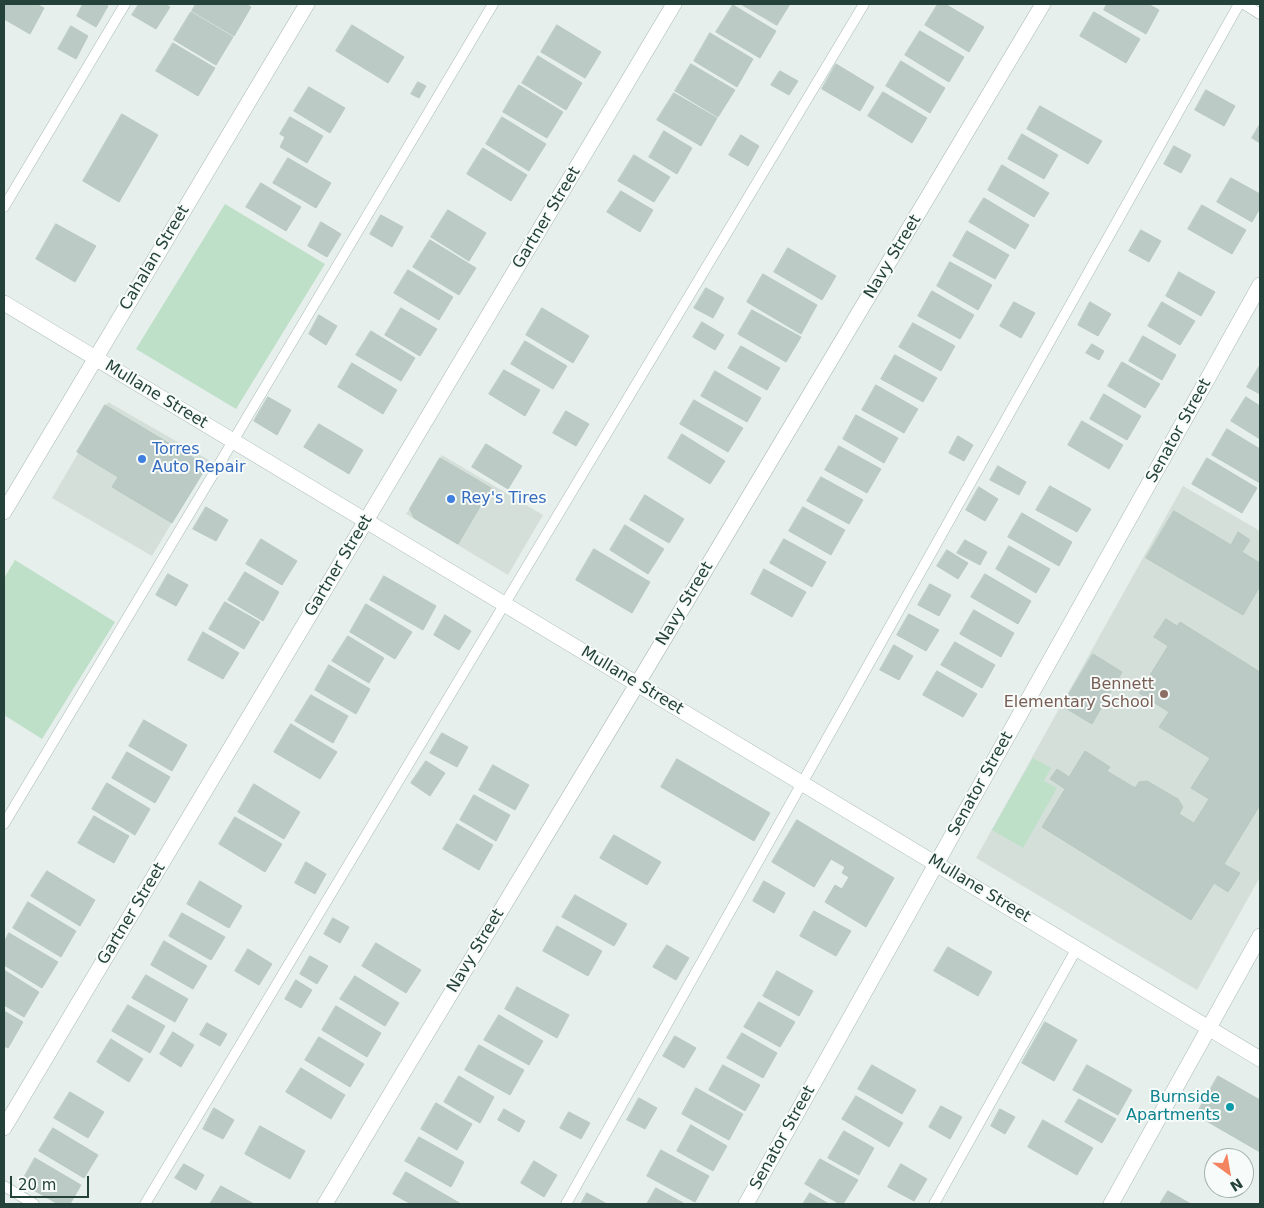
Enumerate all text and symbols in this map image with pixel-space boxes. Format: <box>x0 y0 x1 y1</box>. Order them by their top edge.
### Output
street label: Gartner Street <box>509 164 585 272</box>
street label: Cahalan Street <box>116 202 194 314</box>
street label: Navy Street <box>860 212 926 302</box>
street label: Mullane Street <box>101 357 211 433</box>
street label: Senator Street <box>1142 375 1216 487</box>
place label: Torres Auto Repair <box>152 440 245 478</box>
marker: Torres Auto Repair <box>136 453 148 465</box>
place label: Rey's Tires <box>461 489 547 509</box>
marker: Rey's Tires <box>445 493 457 505</box>
street label: Gartner Street <box>301 512 377 620</box>
street label: Navy Street <box>652 559 718 649</box>
street label: Mullane Street <box>577 643 687 719</box>
place label: Bennett Elementary School <box>1004 675 1154 713</box>
marker: Bennett Elementary School <box>1158 688 1170 700</box>
street label: Senator Street <box>944 728 1018 840</box>
street label: Mullane Street <box>924 851 1034 927</box>
street label: Gartner Street <box>94 860 170 968</box>
street label: Navy Street <box>443 906 509 996</box>
street label: Senator Street <box>746 1082 820 1194</box>
place label: Burnside Apartments <box>1126 1088 1220 1126</box>
marker: Burnside Apartments <box>1224 1101 1236 1113</box>
north arrow <box>1204 1148 1254 1198</box>
scale bar <box>12 1166 91 1198</box>
text: N <box>1227 1175 1246 1195</box>
text: 20 m <box>18 1176 56 1194</box>

